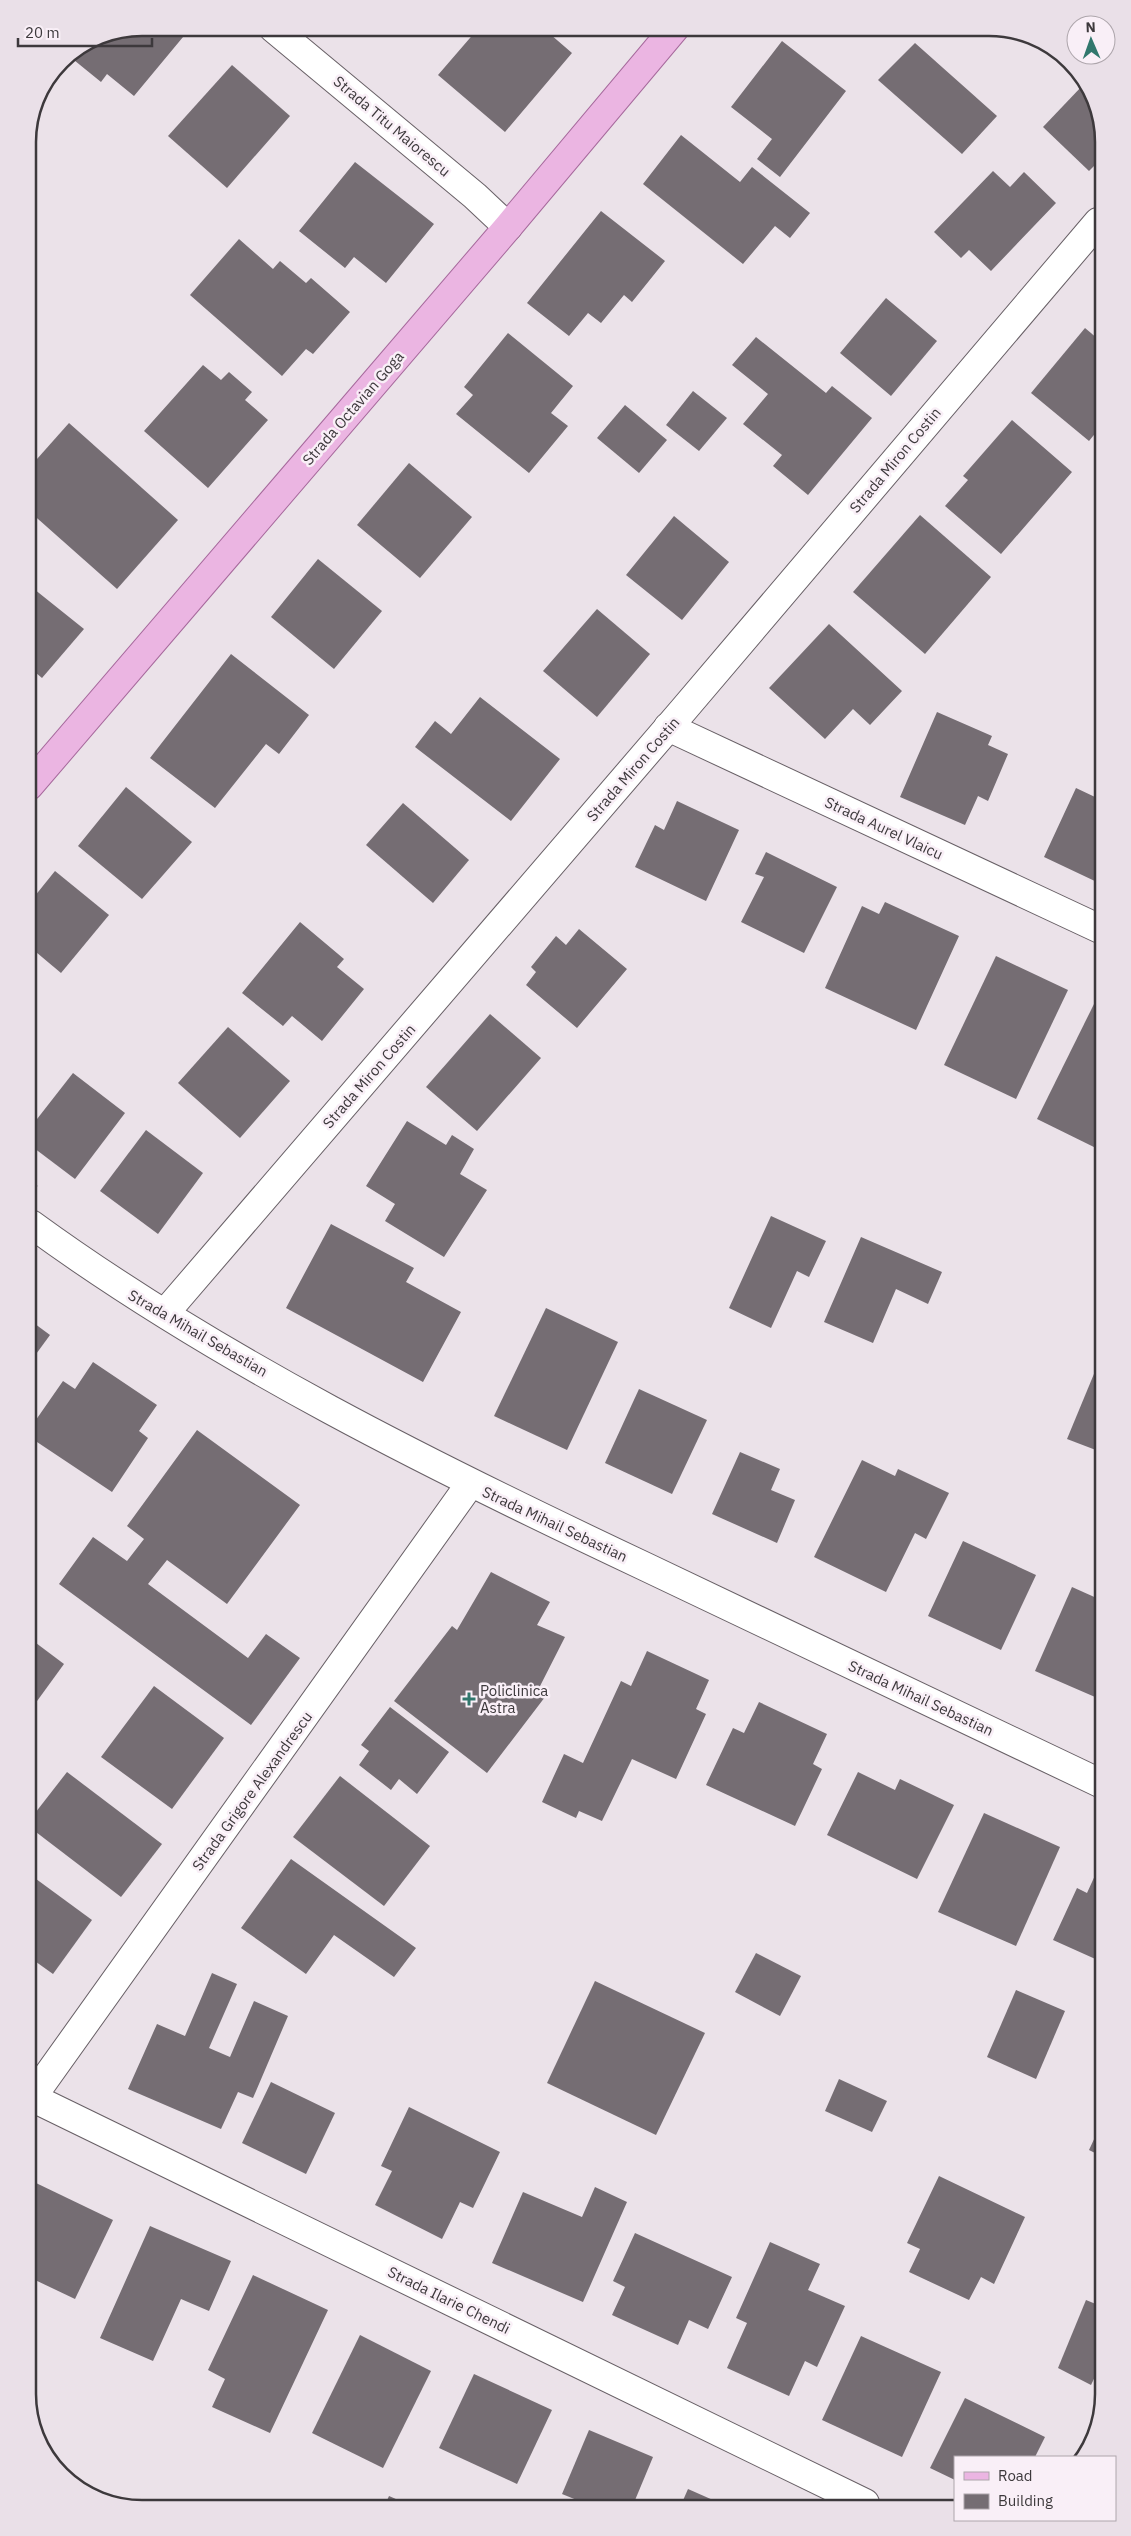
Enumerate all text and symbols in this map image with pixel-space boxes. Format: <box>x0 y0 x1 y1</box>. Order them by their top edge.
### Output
scale bar <box>18 15 151 47</box>
north arrow <box>1066 15 1116 65</box>
text: N <box>1085 18 1096 36</box>
text: 20 m <box>25 23 60 42</box>
street label: Strada Titu Maiorescu <box>330 72 454 180</box>
street label: Strada Octavian Goga <box>298 347 408 469</box>
street label: Strada Miron Costin <box>845 403 945 517</box>
street label: Strada Miron Costin <box>583 713 683 825</box>
street label: Strada Aurel Vlaicu <box>822 792 946 864</box>
street label: Strada Miron Costin <box>319 1020 419 1132</box>
street label: Strada Mihail Sebastian <box>125 1285 271 1381</box>
street label: Strada Mihail Sebastian <box>479 1482 631 1566</box>
street label: Strada Mihail Sebastian <box>845 1656 997 1740</box>
place label: Policlinica Astra <box>480 1681 548 1717</box>
marker: Policlinica Astra <box>462 1692 476 1706</box>
street label: Strada Grigore Alexandrescu <box>188 1708 316 1874</box>
street label: Strada Ilarie Chendi <box>385 2262 513 2338</box>
legend <box>954 2456 1116 2521</box>
text: Road <box>998 2466 1033 2485</box>
text: Building <box>998 2491 1053 2510</box>

